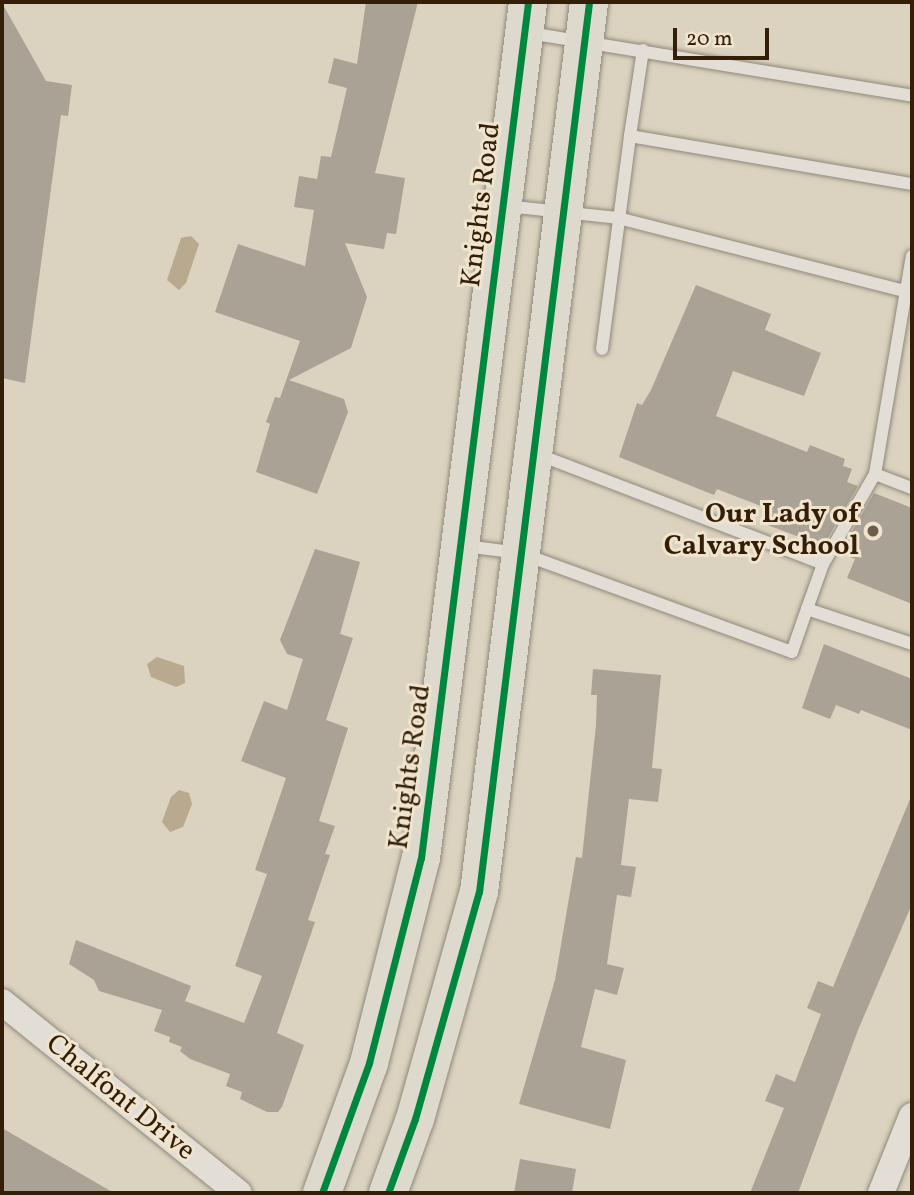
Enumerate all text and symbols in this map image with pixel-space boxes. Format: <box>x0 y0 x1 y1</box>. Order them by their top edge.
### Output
scale bar <box>676 14 772 58</box>
text: 20 m <box>686 25 732 54</box>
street label: Knights Road <box>455 121 509 289</box>
place label: Our Lady of Calvary School <box>663 498 859 564</box>
marker: Our Lady of Calvary School <box>865 523 881 539</box>
street label: Knights Road <box>383 683 439 851</box>
street label: Chalfont Drive <box>39 1028 201 1168</box>

